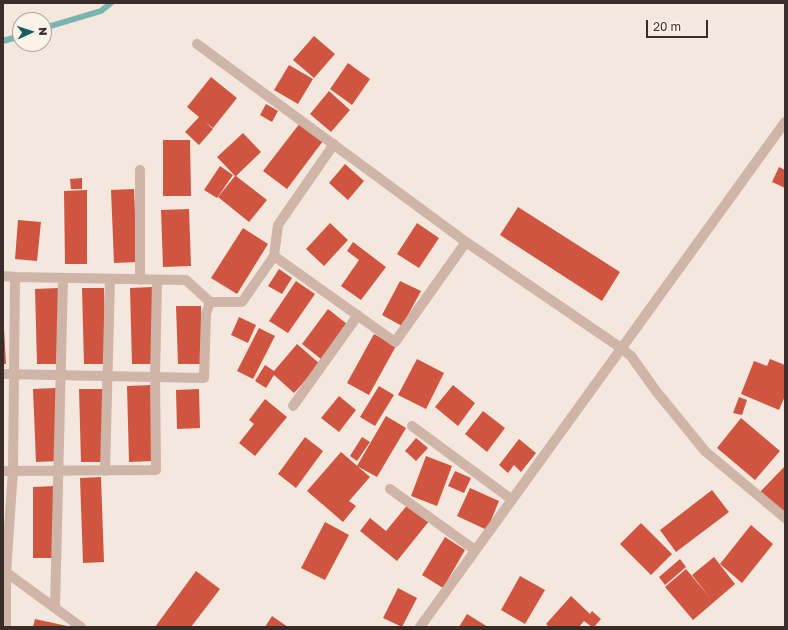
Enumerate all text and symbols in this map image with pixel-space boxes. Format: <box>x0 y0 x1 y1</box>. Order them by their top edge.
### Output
north arrow <box>12 12 52 52</box>
scale bar <box>648 12 710 38</box>
text: 20 m <box>653 19 681 34</box>
text: N <box>37 27 50 36</box>

